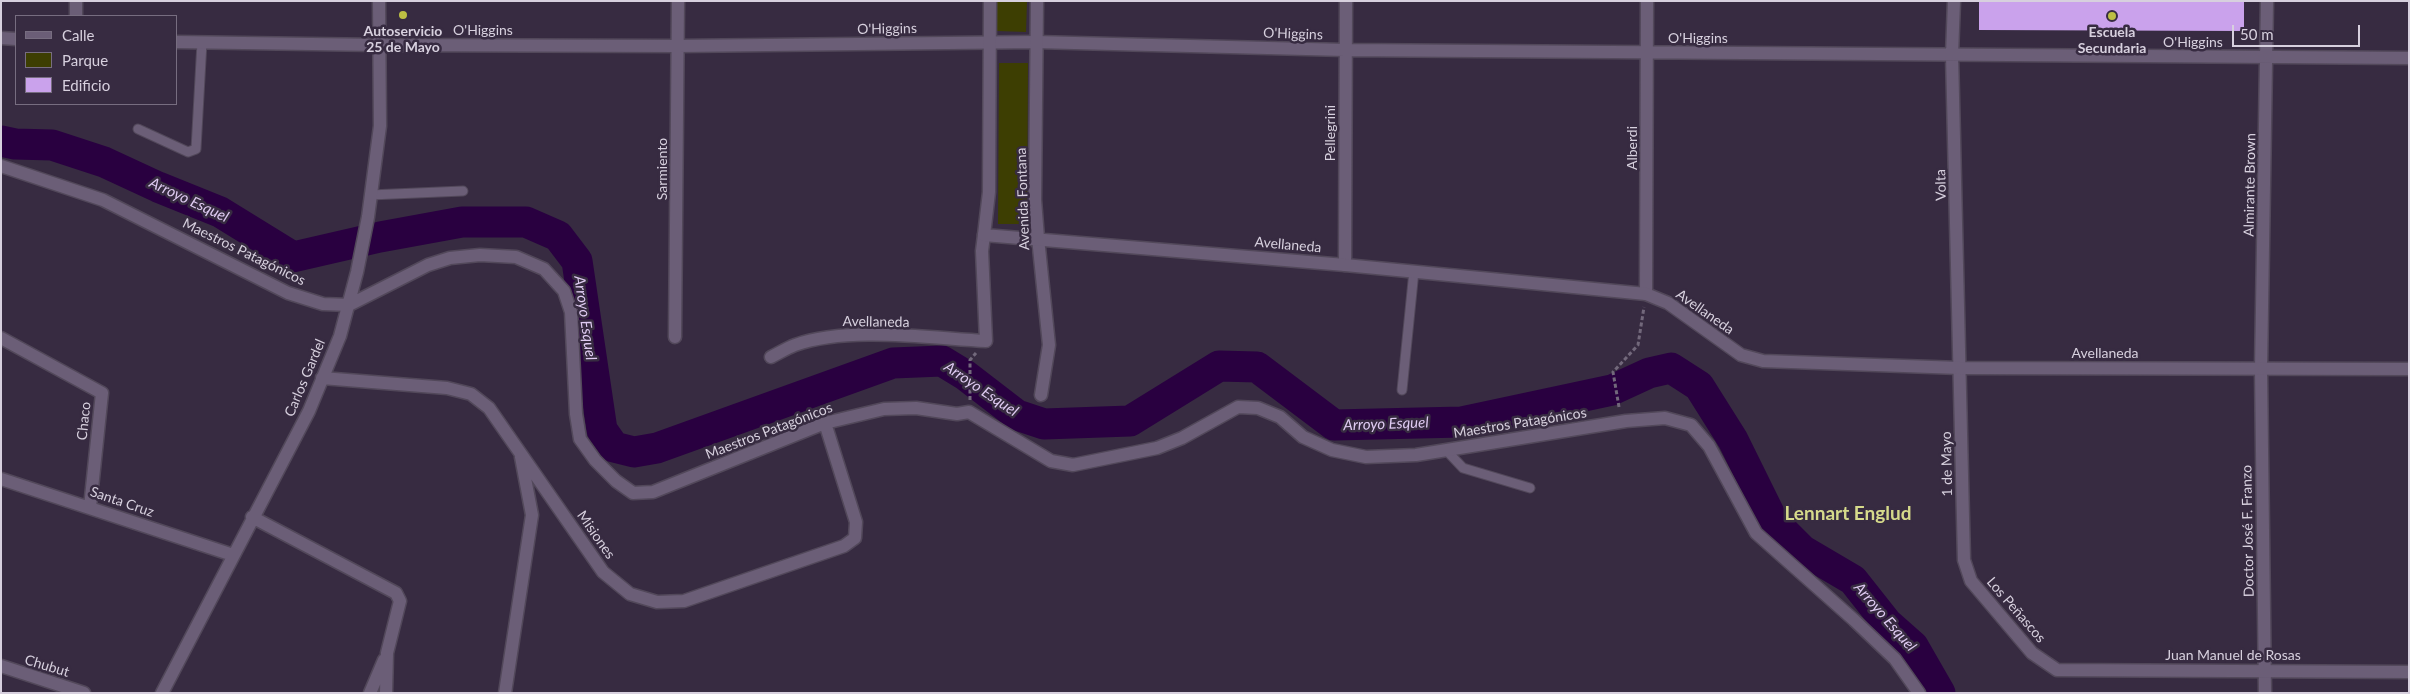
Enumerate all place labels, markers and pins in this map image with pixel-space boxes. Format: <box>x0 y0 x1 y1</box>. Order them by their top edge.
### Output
marker: Autoservicio 25 de Mayo <box>397 9 409 21</box>
marker: Escuela Secundaria <box>2106 10 2118 22</box>
place label: Autoservicio 25 de Mayo <box>364 23 442 56</box>
place label: Escuela Secundaria <box>2078 24 2146 56</box>

